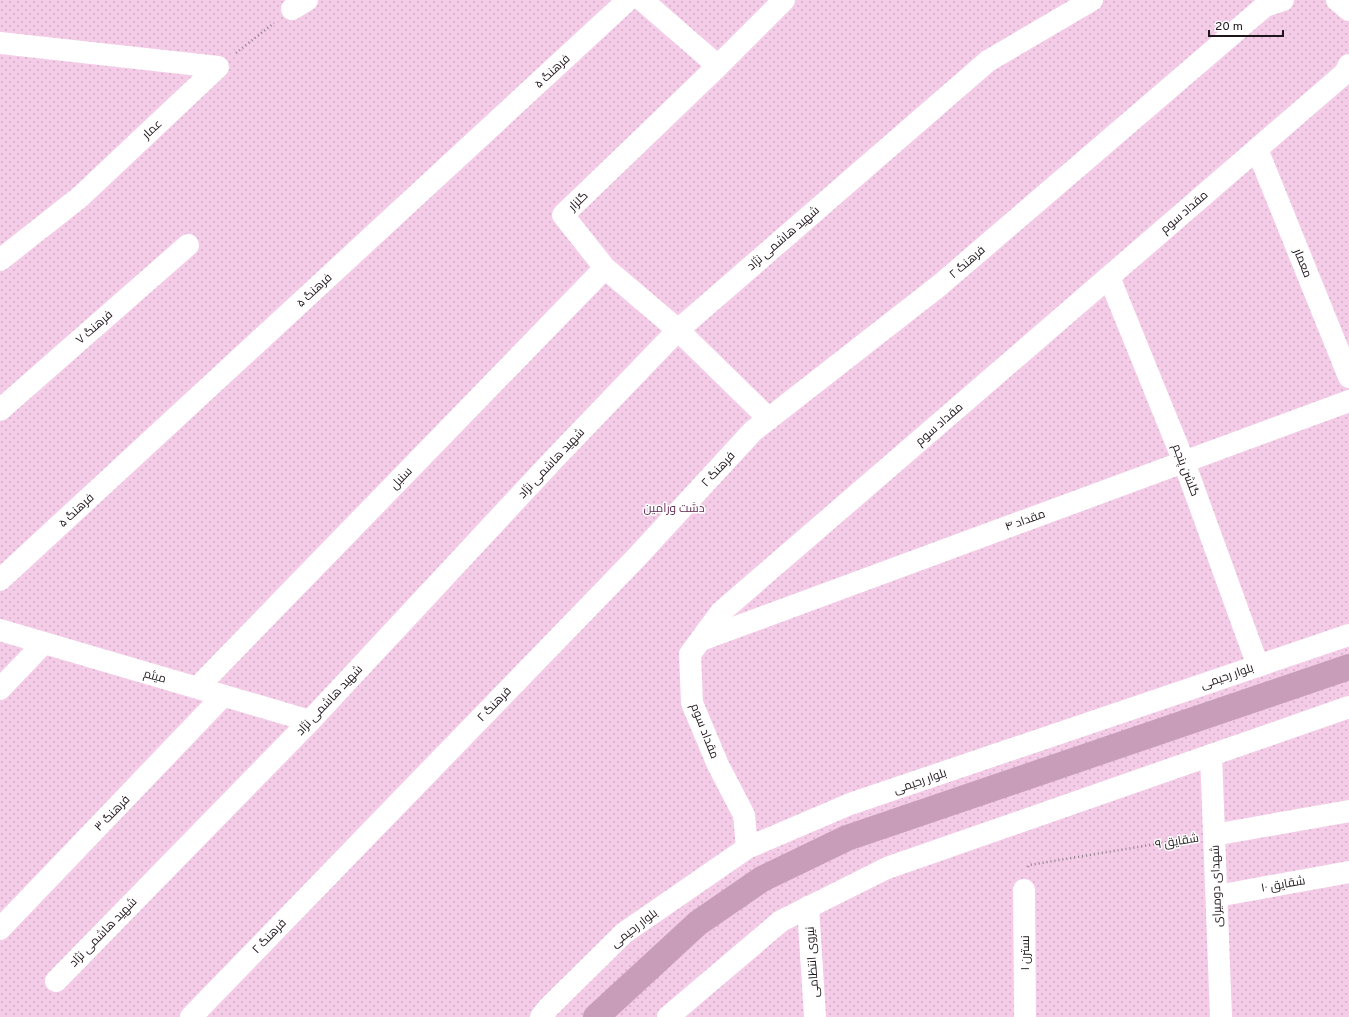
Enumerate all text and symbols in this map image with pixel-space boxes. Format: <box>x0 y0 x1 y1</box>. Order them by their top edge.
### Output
scale bar <box>1209 12 1283 38</box>
text: 20 m <box>1215 19 1243 35</box>
street label: فرهنگ ۵ <box>531 51 574 92</box>
street label: عمار <box>138 116 166 144</box>
street label: گلزار <box>565 188 592 216</box>
street label: مقداد سوم <box>1158 188 1212 238</box>
street label: شهید هاشمی نژاد <box>744 203 823 275</box>
street label: فرهنگ ۲ <box>946 243 989 283</box>
street label: معمار <box>1289 245 1315 280</box>
street label: فرهنگ ۵ <box>293 270 336 311</box>
street label: فرهنگ ۷ <box>73 307 117 348</box>
street label: مقداد سوم <box>913 400 967 450</box>
street label: شهید هاشمی نژاد <box>515 425 589 502</box>
street label: گلشن پنجم <box>1168 442 1202 499</box>
street label: فرهنگ ۲ <box>698 449 739 491</box>
street label: سنبل <box>387 464 416 493</box>
street label: فرهنگ ۵ <box>55 490 98 531</box>
park label: دشت ورامین <box>644 501 705 517</box>
street label: مقداد ۴ <box>1003 506 1048 536</box>
street label: بلوار رحیمی <box>1199 660 1256 693</box>
street label: شهید هاشمی نژاد <box>293 662 367 739</box>
street label: میثم <box>142 666 168 688</box>
street label: فرهنگ ۲ <box>474 684 515 726</box>
street label: مقداد سوم <box>686 701 722 761</box>
street label: بلوار رحیمی <box>892 765 949 798</box>
street label: فرهنگ ۳ <box>91 792 134 835</box>
street label: شقایق ۹ <box>1154 831 1200 853</box>
street label: شهدای دومیرای <box>1208 845 1226 927</box>
street label: شقایق ۱۰ <box>1260 873 1307 897</box>
street label: شهید هاشمی نژاد <box>66 894 141 971</box>
street label: بلوار رحیمی <box>608 906 661 952</box>
street label: فرهنگ ۲ <box>249 916 290 958</box>
street label: نیروی انتظامی <box>803 926 823 998</box>
street label: نسترن ۱ <box>1018 935 1034 971</box>

